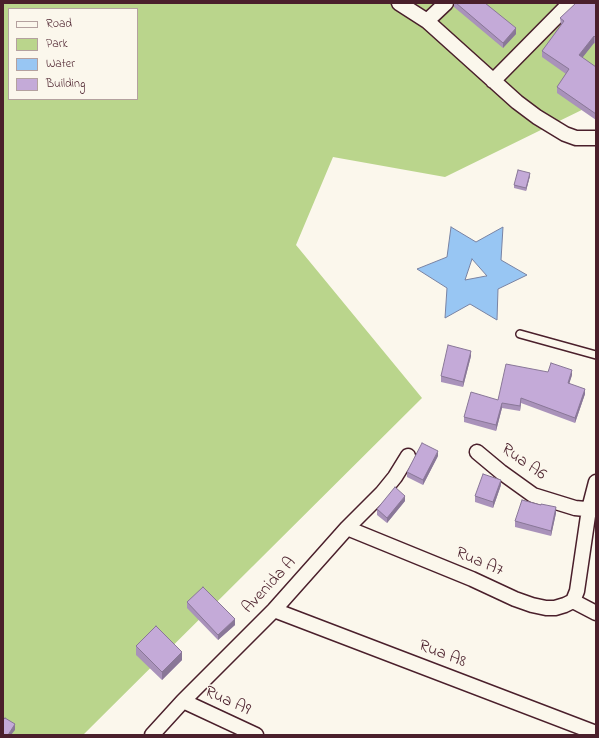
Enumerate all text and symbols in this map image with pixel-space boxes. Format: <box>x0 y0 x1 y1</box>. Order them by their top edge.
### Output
legend <box>8 8 138 100</box>
text: Road <box>46 15 72 33</box>
text: Park <box>46 35 68 53</box>
text: Water <box>46 55 75 73</box>
text: Building <box>46 75 85 93</box>
street label: Rua A6 <box>496 440 550 486</box>
street label: Rua A7 <box>452 544 506 582</box>
street label: Avenida A <box>239 553 301 619</box>
street label: Rua A8 <box>415 637 469 673</box>
street label: Rua A9 <box>201 683 253 721</box>

